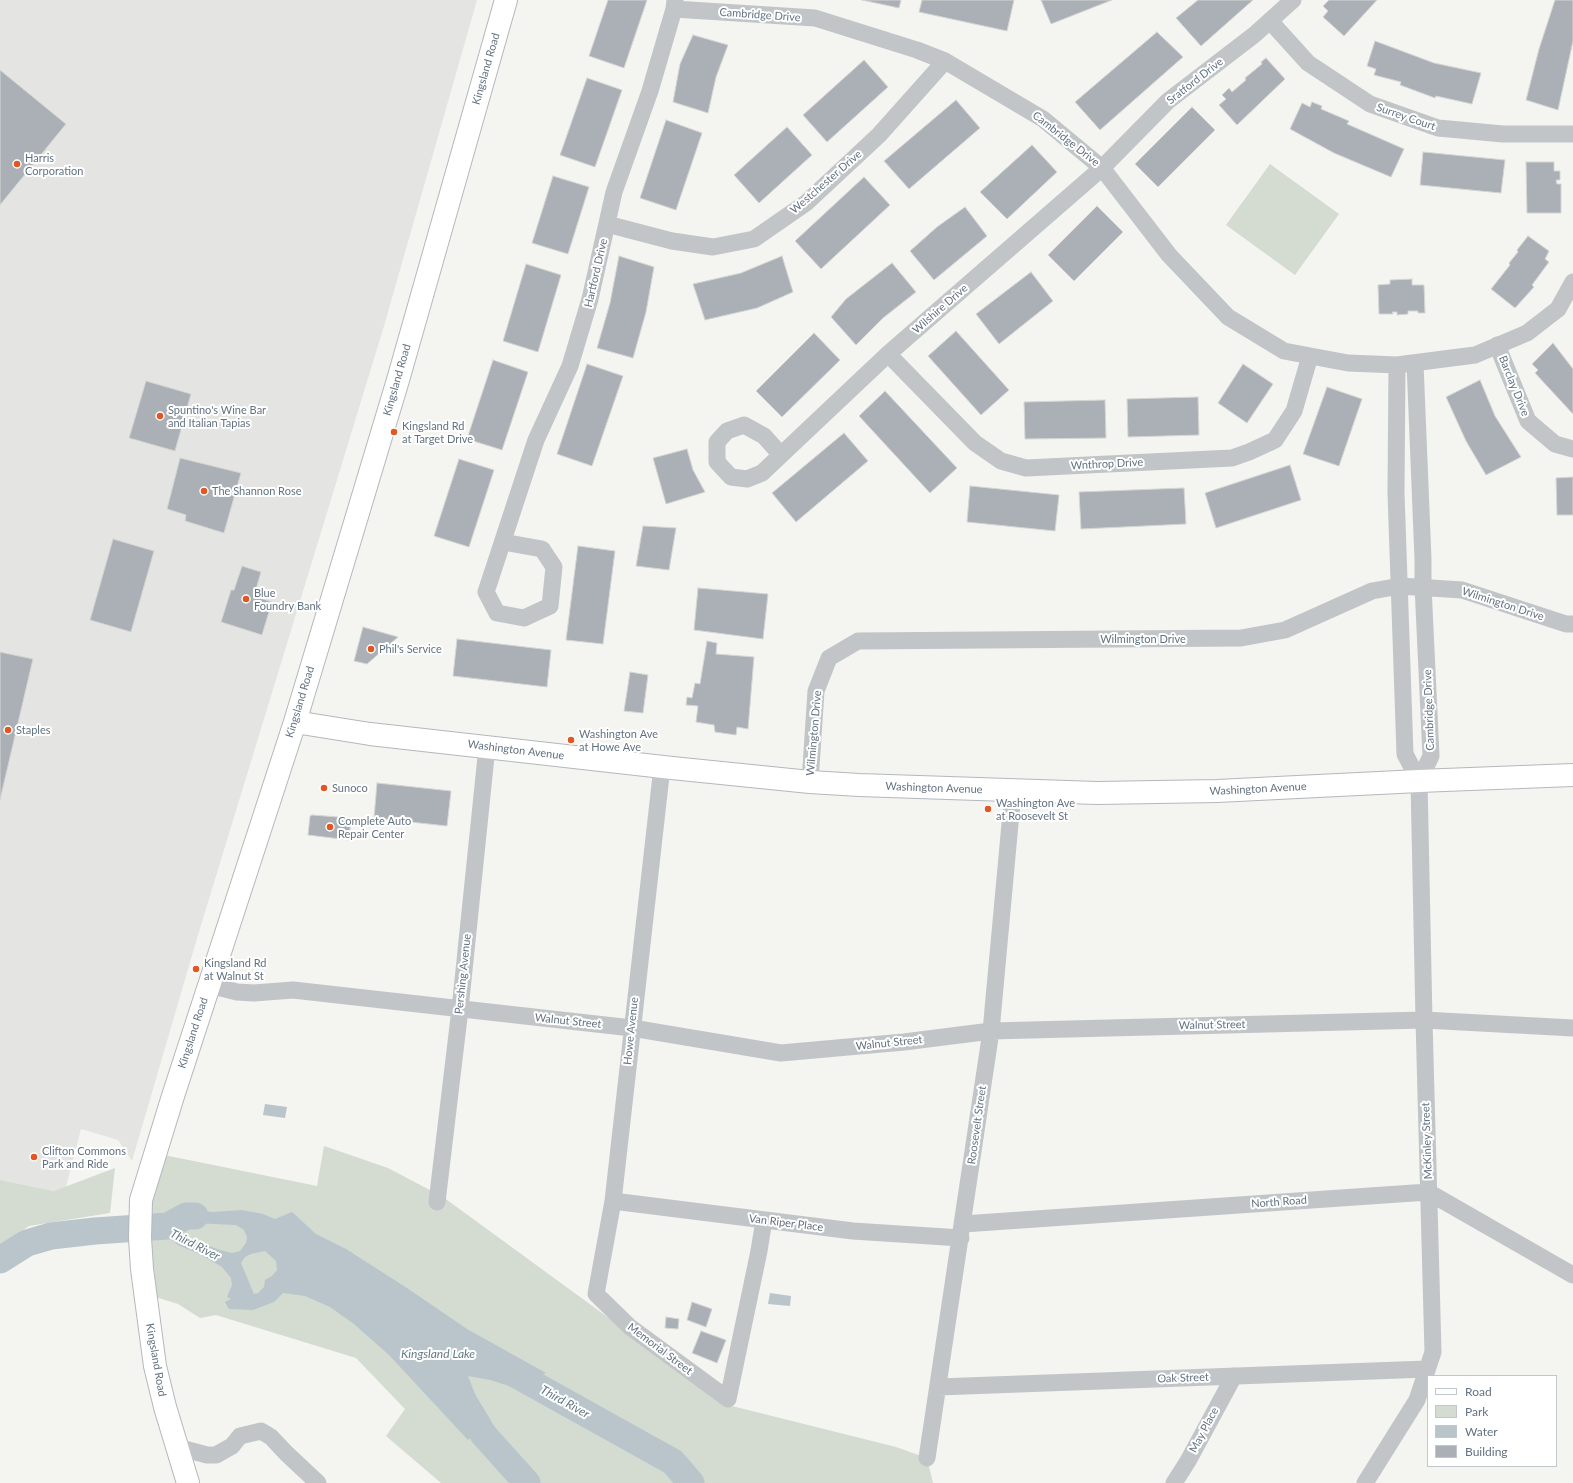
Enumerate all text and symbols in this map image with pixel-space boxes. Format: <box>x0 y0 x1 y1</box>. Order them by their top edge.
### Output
street label: Cambridge Drive <box>719 6 801 24</box>
street label: Kingsland Road <box>469 32 503 106</box>
street label: Sratford Drive <box>1164 55 1226 107</box>
street label: Surrey Court <box>1375 101 1437 133</box>
street label: Cambridge Drive <box>1030 109 1102 169</box>
street label: Westchester Drive <box>788 148 864 216</box>
place label: Harris Corporation <box>25 151 83 177</box>
marker: Harris Corporation <box>12 159 22 169</box>
street label: Hartford Drive <box>582 237 610 309</box>
street label: Wilshire Drive <box>910 281 970 337</box>
street label: Kingsland Road <box>380 343 414 417</box>
street label: Barclay Drive <box>1496 354 1532 418</box>
place label: Spuntino's Wine Bar and Italian Tapias <box>168 403 266 429</box>
marker: Spuntino's Wine Bar and Italian Tapias <box>155 411 165 421</box>
place label: Kingsland Rd at Target Drive <box>402 419 473 445</box>
marker: Kingsland Rd at Target Drive <box>389 427 399 437</box>
street label: Wnthrop Drive <box>1071 456 1143 472</box>
place label: The Shannon Rose <box>212 484 301 498</box>
marker: The Shannon Rose <box>199 486 209 496</box>
street label: Wilmington Drive <box>1460 585 1546 623</box>
place label: Blue Foundry Bank <box>254 586 321 612</box>
marker: Blue Foundry Bank <box>241 594 251 604</box>
street label: Wilmington Drive <box>1100 632 1186 646</box>
place label: Phil's Service <box>379 642 442 656</box>
marker: Phil's Service <box>366 644 376 654</box>
street label: Kingsland Road <box>283 665 317 739</box>
street label: Cambridge Drive <box>1421 669 1437 751</box>
street label: Wilmington Drive <box>804 690 824 776</box>
place label: Staples <box>16 723 50 737</box>
marker: Staples <box>3 725 13 735</box>
place label: Washington Ave at Howe Ave <box>579 727 658 753</box>
marker: Washington Ave at Howe Ave <box>566 735 576 745</box>
street label: Washington Avenue <box>467 738 565 762</box>
street label: Washington Avenue <box>885 780 983 796</box>
street label: Washington Avenue <box>1209 780 1307 798</box>
place label: Sunoco <box>332 781 368 795</box>
marker: Sunoco <box>319 783 329 793</box>
place label: Washington Ave at Roosevelt St <box>996 796 1075 822</box>
marker: Washington Ave at Roosevelt St <box>983 804 993 814</box>
place label: Complete Auto Repair Center <box>338 814 411 840</box>
marker: Complete Auto Repair Center <box>325 822 335 832</box>
street label: Pershing Avenue <box>452 933 474 1015</box>
place label: Kingsland Rd at Walnut St <box>204 956 266 982</box>
marker: Kingsland Rd at Walnut St <box>191 964 201 974</box>
street label: Kingsland Road <box>175 996 211 1070</box>
street label: Howe Avenue <box>621 997 641 1065</box>
street label: Walnut Street <box>534 1011 602 1031</box>
street label: Walnut Street <box>1178 1018 1246 1032</box>
street label: Walnut Street <box>855 1033 923 1053</box>
street label: Roosevelt Street <box>965 1085 989 1165</box>
street label: McKinley Street <box>1419 1102 1435 1180</box>
place label: Clifton Commons Park and Ride <box>42 1144 126 1170</box>
marker: Clifton Commons Park and Ride <box>29 1152 39 1162</box>
street label: North Road <box>1251 1193 1307 1211</box>
street label: Van Riper Place <box>748 1212 824 1234</box>
water label: Third River <box>168 1226 222 1264</box>
street label: Memorial Street <box>625 1320 695 1378</box>
street label: Kingsland Road <box>143 1322 169 1398</box>
water label: Kingsland Lake <box>401 1347 475 1361</box>
street label: Oak Street <box>1157 1371 1209 1385</box>
legend <box>1427 1375 1557 1467</box>
water label: Third River <box>538 1383 592 1421</box>
text: Road <box>1465 1384 1492 1399</box>
text: Park <box>1465 1404 1488 1419</box>
street label: May Place <box>1187 1405 1221 1455</box>
text: Water <box>1465 1424 1498 1439</box>
text: Building <box>1465 1444 1508 1459</box>

